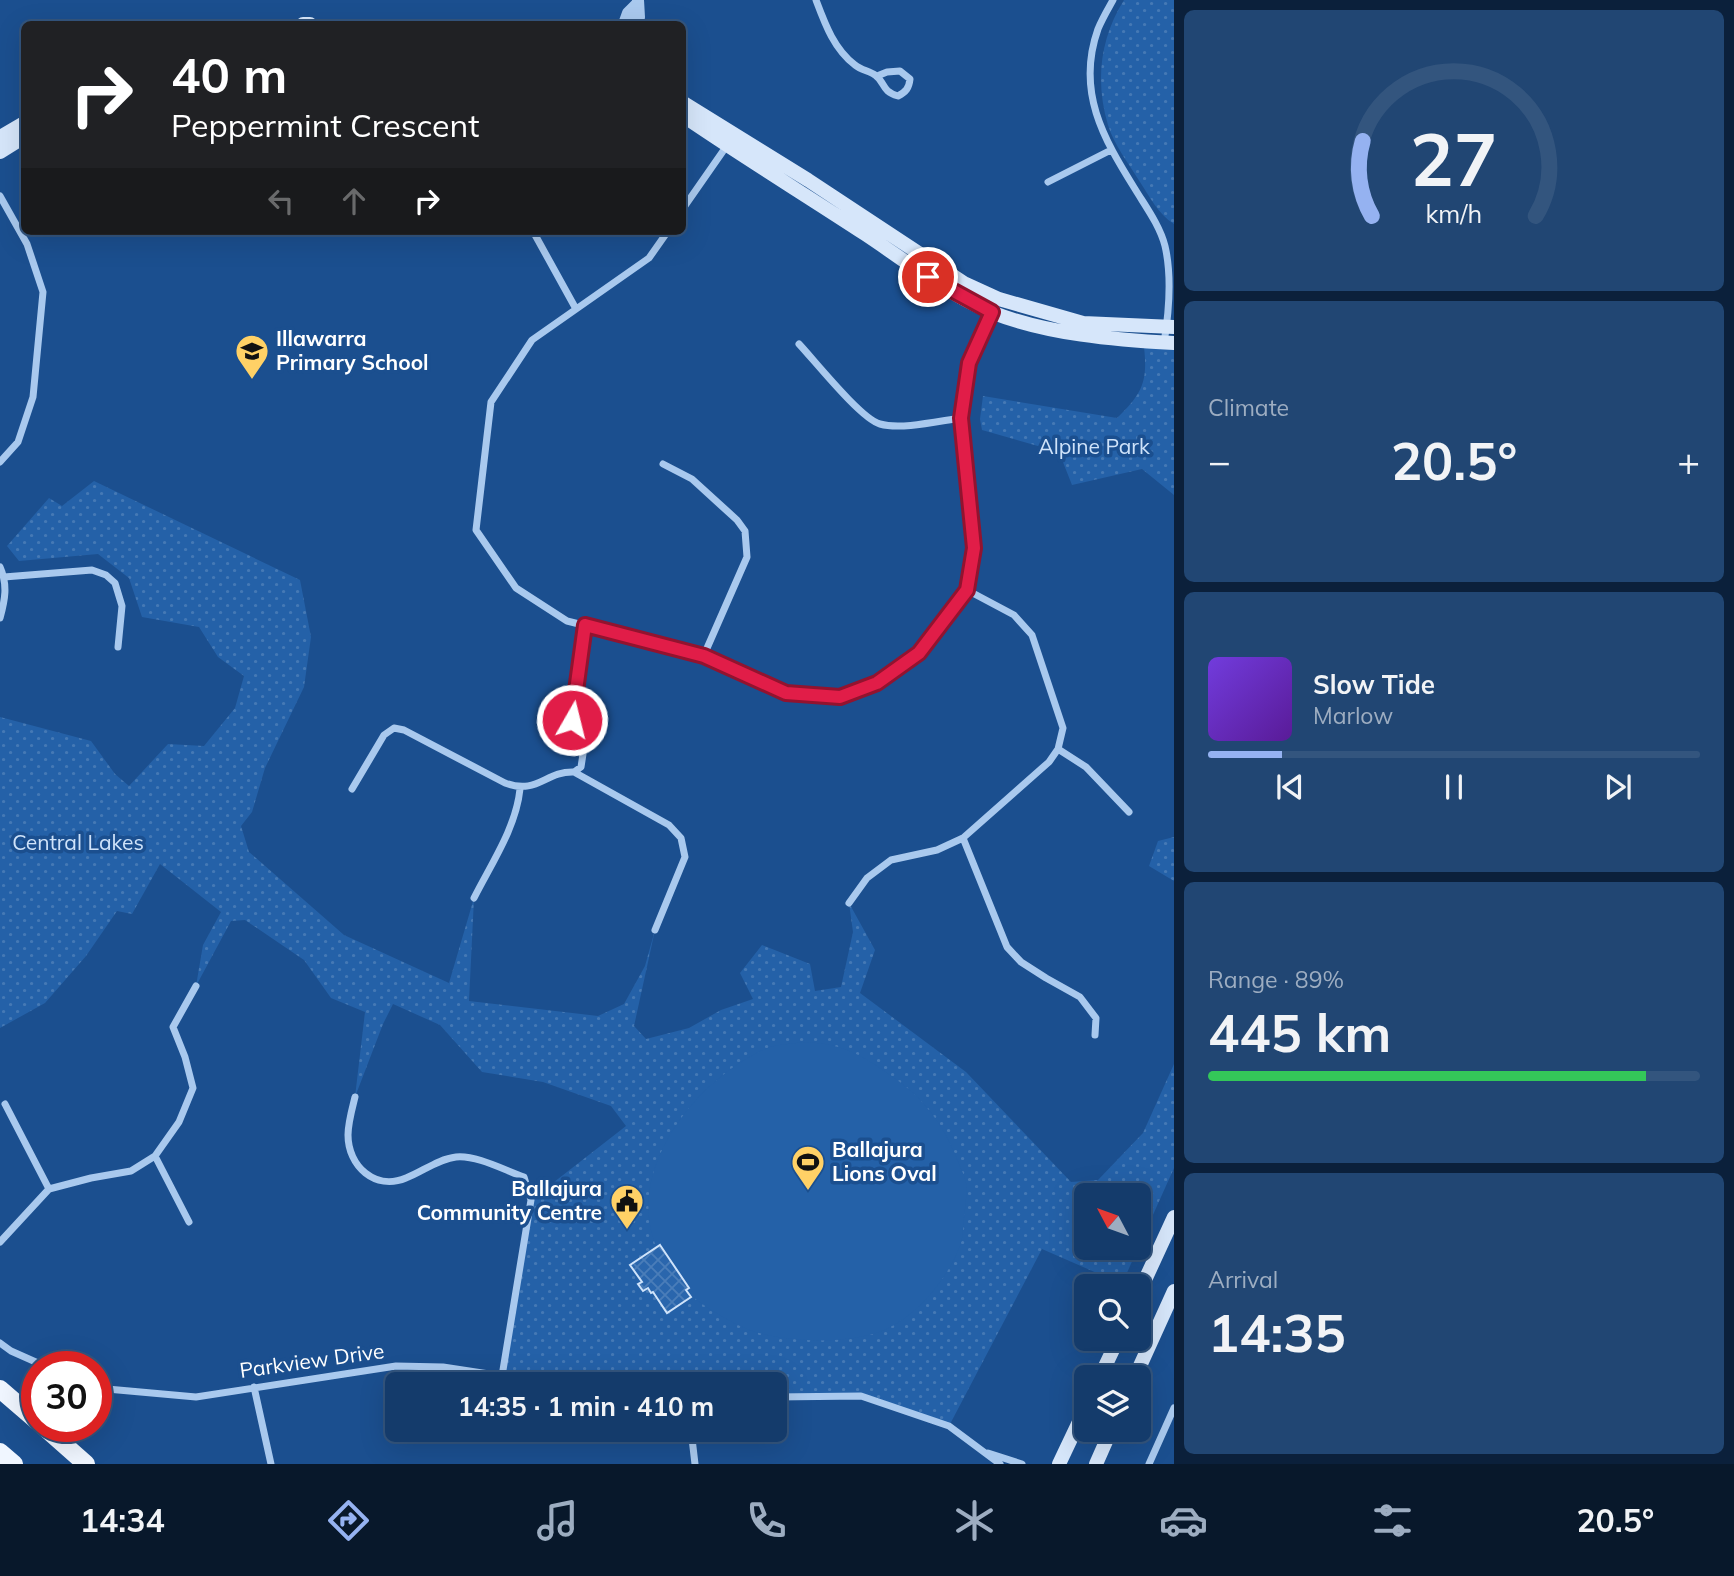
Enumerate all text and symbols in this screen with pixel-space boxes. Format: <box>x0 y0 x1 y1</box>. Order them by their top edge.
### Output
text: 40 m <box>171 44 287 105</box>
icon: right <box>56 49 147 140</box>
text: Peppermint Crescent <box>171 105 479 145</box>
text: 27 <box>1410 114 1498 205</box>
icon: left <box>262 182 300 220</box>
icon: ahead <box>335 182 373 220</box>
icon: right <box>408 182 446 220</box>
text: km/h <box>1426 198 1482 229</box>
pin <box>898 247 958 307</box>
icon: arrive <box>909 258 947 296</box>
place label: Illawarra Primary School <box>276 325 429 375</box>
school or university icon: Illawarra Primary School <box>233 332 271 381</box>
text: Climate <box>1208 393 1289 422</box>
text: 20.5° <box>1391 428 1517 493</box>
park label: Alpine Park <box>1038 433 1150 459</box>
text: − <box>1208 437 1231 485</box>
text: + <box>1677 437 1700 485</box>
text: Slow Tide <box>1313 668 1435 701</box>
position arrow <box>535 683 609 757</box>
text: Marlow <box>1313 701 1393 730</box>
icon: previous <box>1271 768 1309 806</box>
icon: pause <box>1435 768 1473 806</box>
icon: next <box>1599 768 1637 806</box>
park label: Central Lakes <box>12 829 144 855</box>
text: Range · 89% <box>1208 965 1344 994</box>
text: 445 km <box>1208 1000 1391 1065</box>
place label: Ballajura Lions Oval <box>832 1136 937 1186</box>
sports icon: Ballajura Lions Oval <box>789 1143 827 1192</box>
place label: Ballajura Community Centre <box>417 1175 602 1225</box>
public building icon: Ballajura Community Centre <box>608 1182 646 1231</box>
north arrow <box>1074 1183 1152 1260</box>
map controls <box>1074 1183 1151 1442</box>
text: Arrival <box>1208 1265 1278 1294</box>
button: search <box>1074 1274 1151 1351</box>
text: 14:35 <box>1208 1300 1346 1365</box>
street label: Parkview Drive <box>238 1337 386 1383</box>
speed limit sign: 30 <box>21 1351 112 1442</box>
button: layers <box>1074 1365 1151 1442</box>
text: 14:35 · 1 min · 410 m <box>458 1390 714 1423</box>
icon: directions <box>324 1496 373 1545</box>
icon: music <box>533 1496 582 1545</box>
icon: phone <box>742 1496 791 1545</box>
icon: climate <box>950 1496 999 1545</box>
icon: car <box>1159 1496 1208 1545</box>
icon: filters <box>1368 1496 1417 1545</box>
text: 14:34 <box>80 1500 165 1540</box>
text: 20.5° <box>1576 1500 1654 1540</box>

